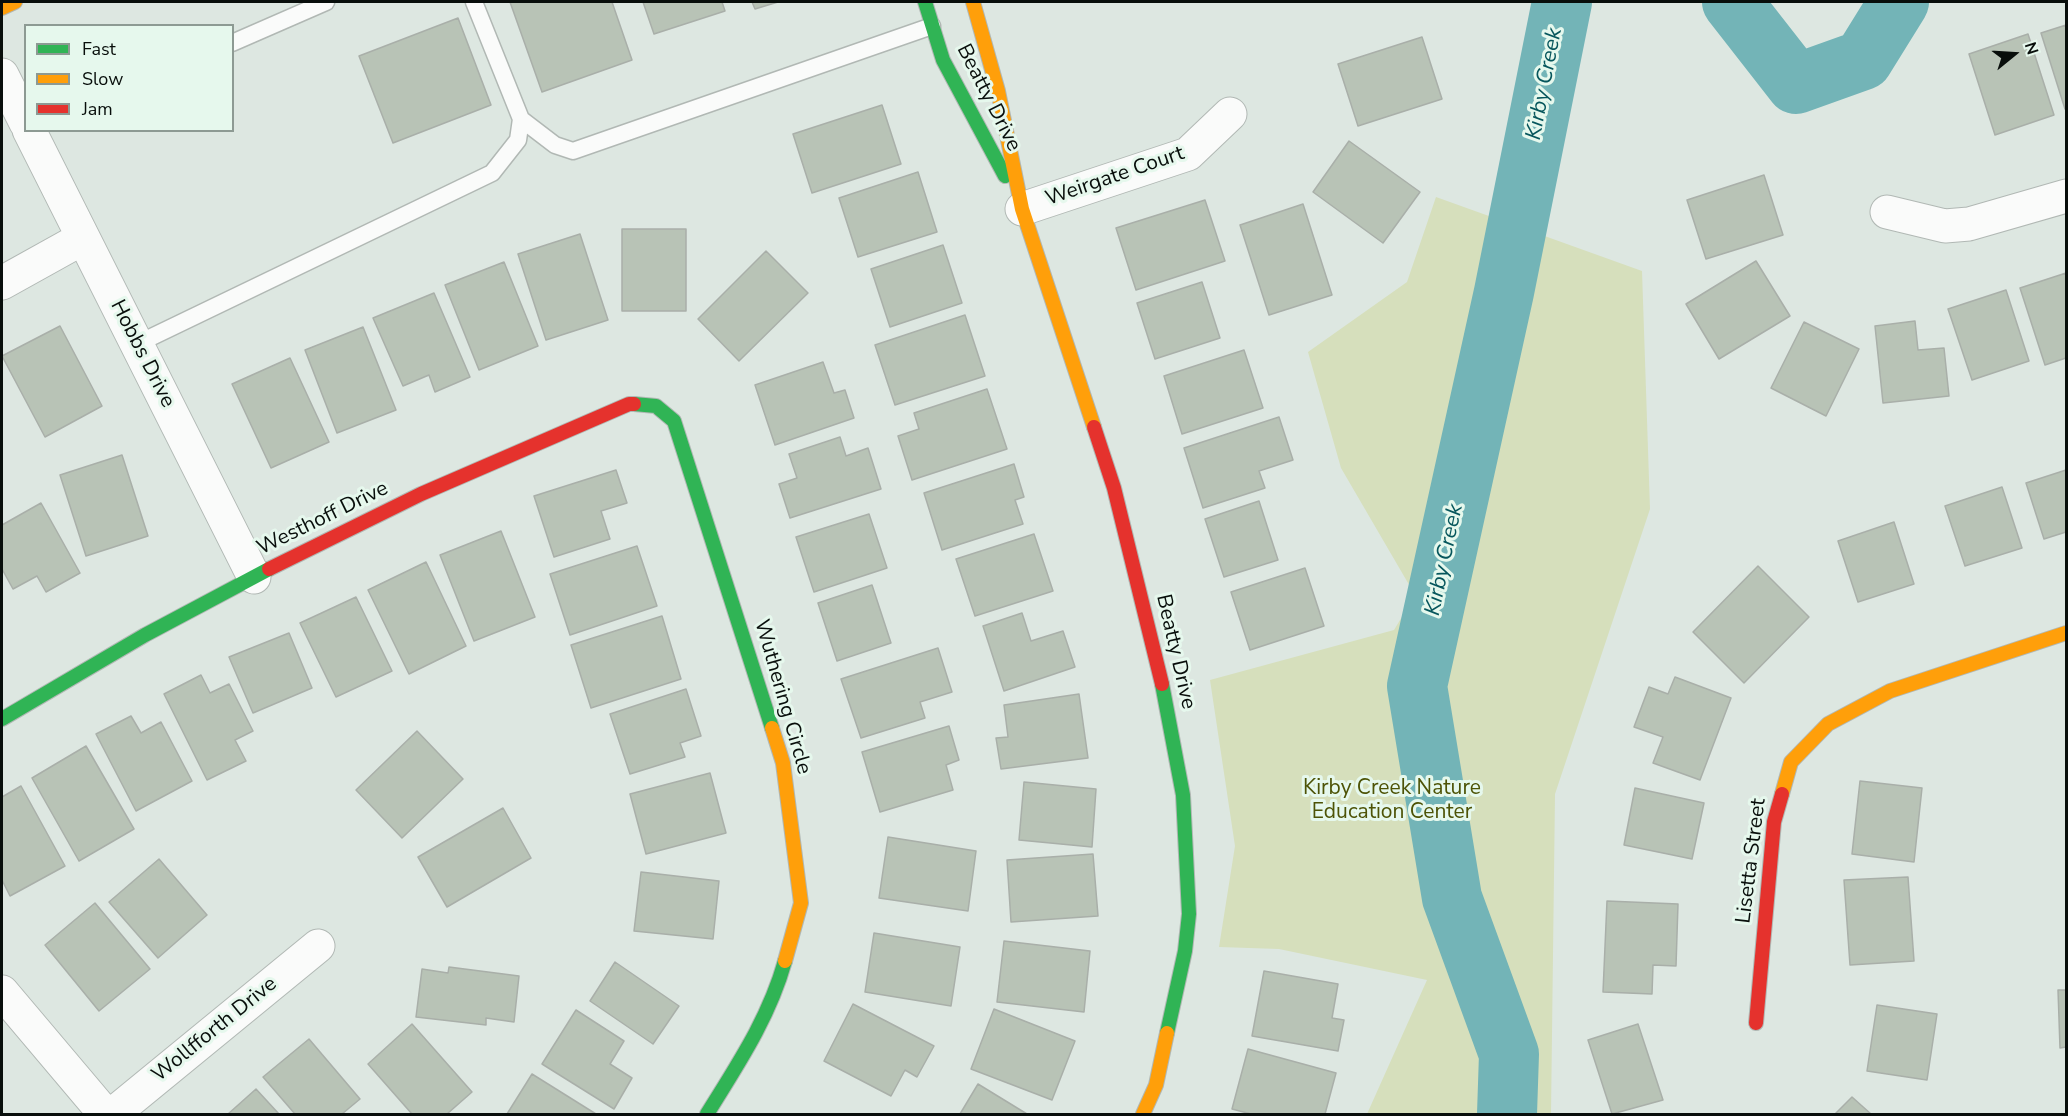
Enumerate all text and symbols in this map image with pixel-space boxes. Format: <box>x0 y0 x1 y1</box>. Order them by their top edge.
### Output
legend <box>24 24 234 132</box>
north arrow <box>1984 24 2044 84</box>
water label: Kirby Creek <box>1521 26 1569 142</box>
text: Fast <box>82 37 116 61</box>
text: N <box>2019 39 2043 58</box>
street label: Beatty Drive <box>950 40 1026 156</box>
text: Slow <box>82 67 123 91</box>
text: Jam <box>82 97 113 121</box>
street label: Weirgate Court <box>1042 142 1188 212</box>
street label: Hobbs Drive <box>104 296 180 412</box>
street label: Westhoff Drive <box>253 476 393 562</box>
water label: Kirby Creek <box>1420 502 1470 618</box>
street label: Beatty Drive <box>1150 592 1200 712</box>
street label: Wuthering Circle <box>748 617 816 777</box>
park label: Kirby Creek Nature Education Center <box>1303 776 1481 826</box>
street label: Lisetta Street <box>1732 797 1772 925</box>
street label: Wollfforth Drive <box>147 972 283 1088</box>

